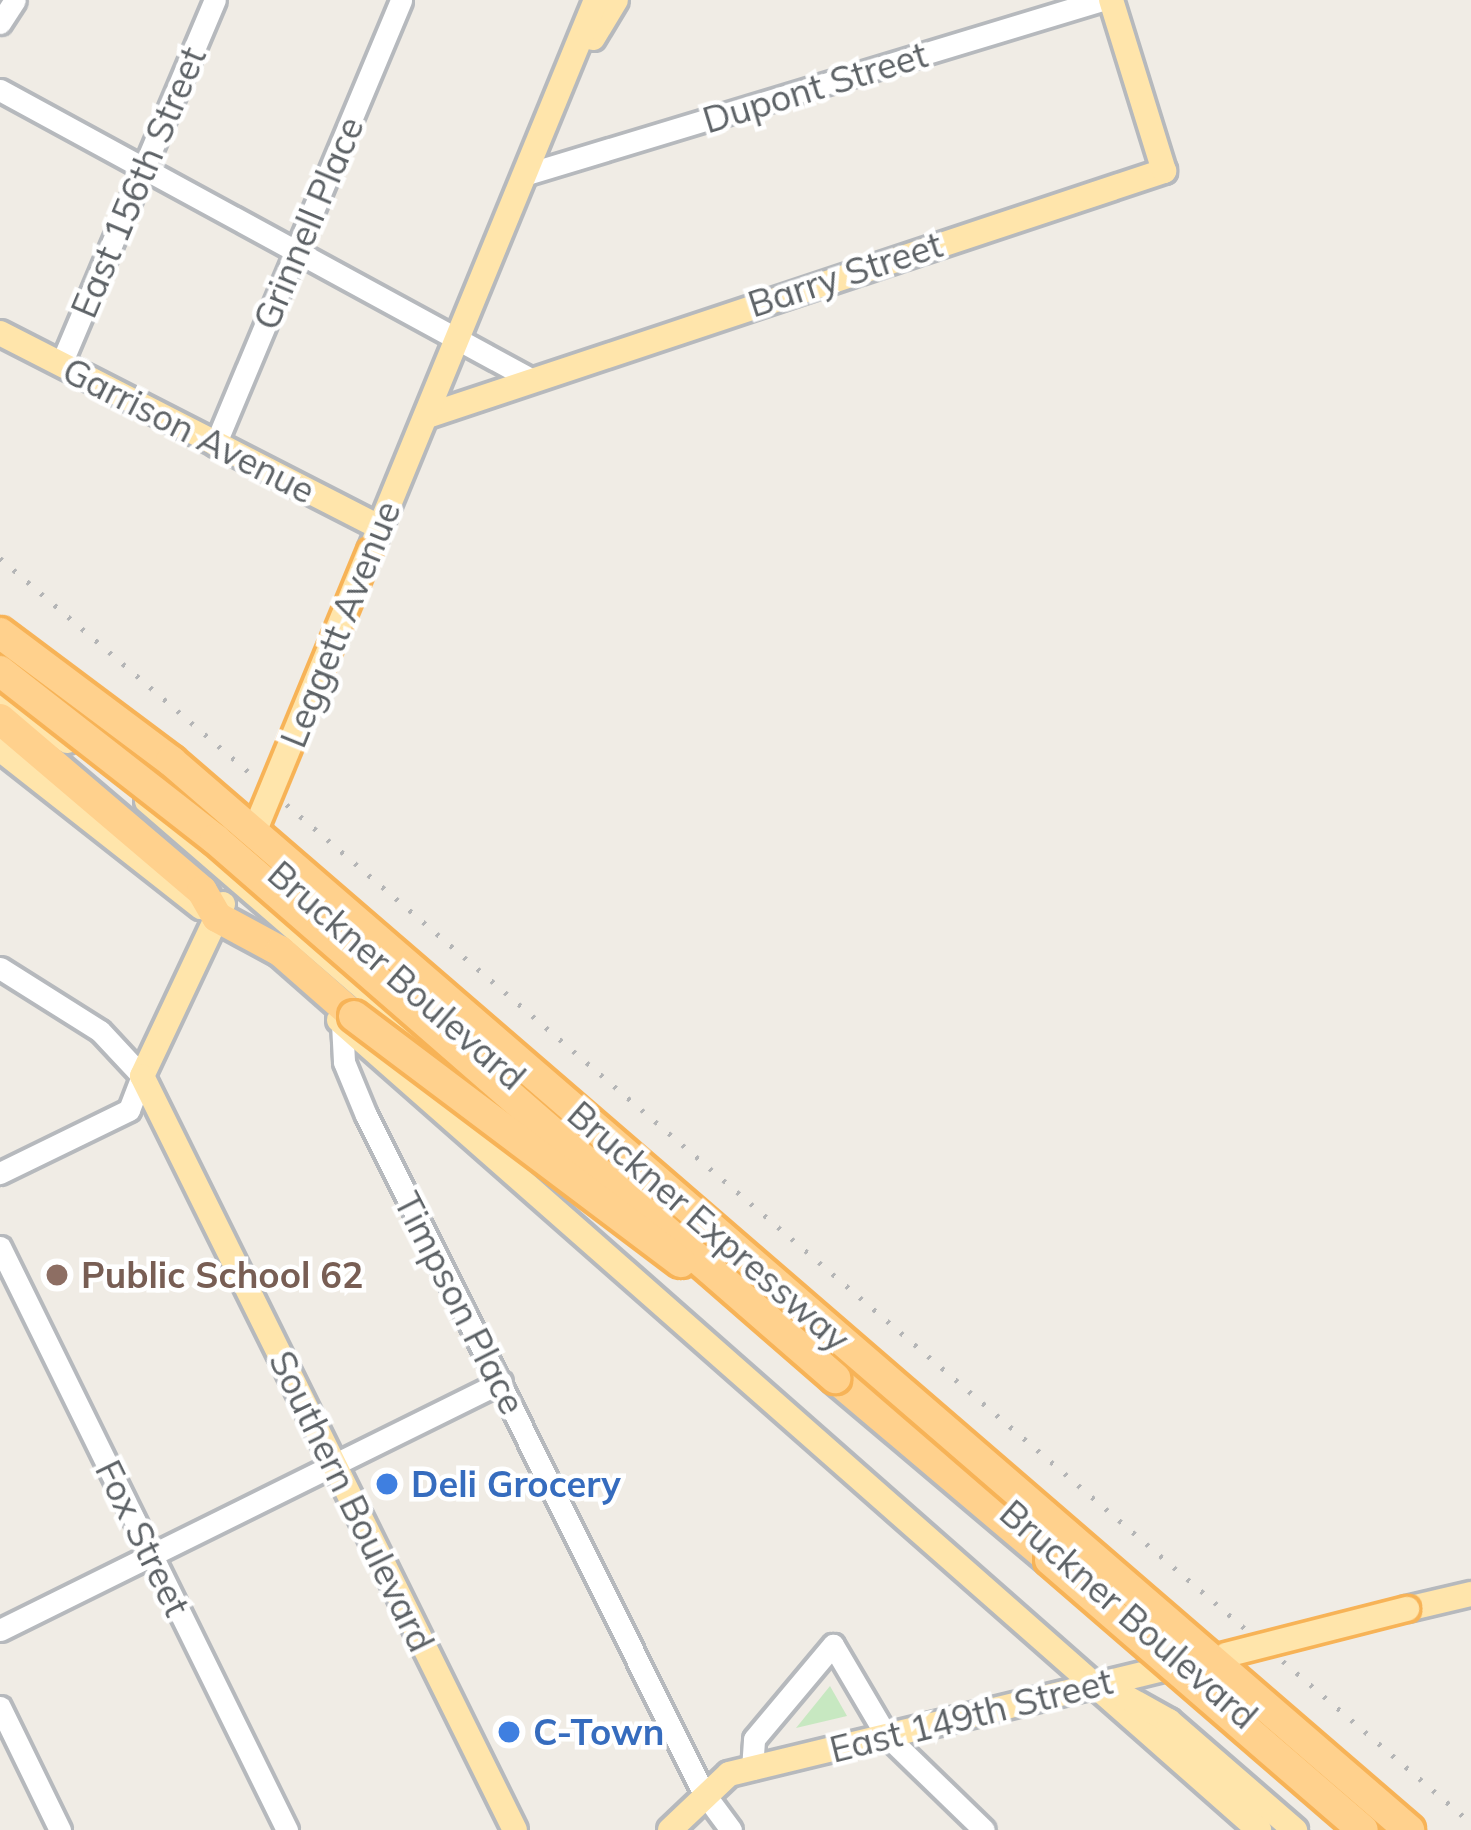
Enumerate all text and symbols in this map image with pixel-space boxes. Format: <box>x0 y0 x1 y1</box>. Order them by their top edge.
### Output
street label: Dupont Street <box>698 32 932 142</box>
street label: East 156th Street <box>62 40 214 324</box>
street label: Grinnell Place <box>244 110 372 336</box>
street label: Barry Street <box>743 222 947 326</box>
street label: Garrison Avenue <box>56 348 322 512</box>
street label: Leggett Avenue <box>271 495 409 753</box>
street label: Bruckner Boulevard <box>260 852 534 1098</box>
street label: Bruckner Expressway <box>559 1092 859 1360</box>
street label: Timpson Place <box>386 1185 534 1421</box>
place label: Public School 62 <box>81 1253 363 1297</box>
marker: Public School 62 <box>44 1262 70 1288</box>
street label: Southern Boulevard <box>260 1344 444 1658</box>
street label: Fox Street <box>87 1453 199 1623</box>
place label: Deli Grocery <box>411 1462 621 1506</box>
marker: Deli Grocery <box>374 1471 400 1497</box>
street label: Bruckner Boulevard <box>992 1491 1266 1737</box>
street label: East 149th Street <box>825 1659 1117 1771</box>
place label: C-Town <box>533 1710 664 1754</box>
marker: C-Town <box>496 1719 522 1745</box>

